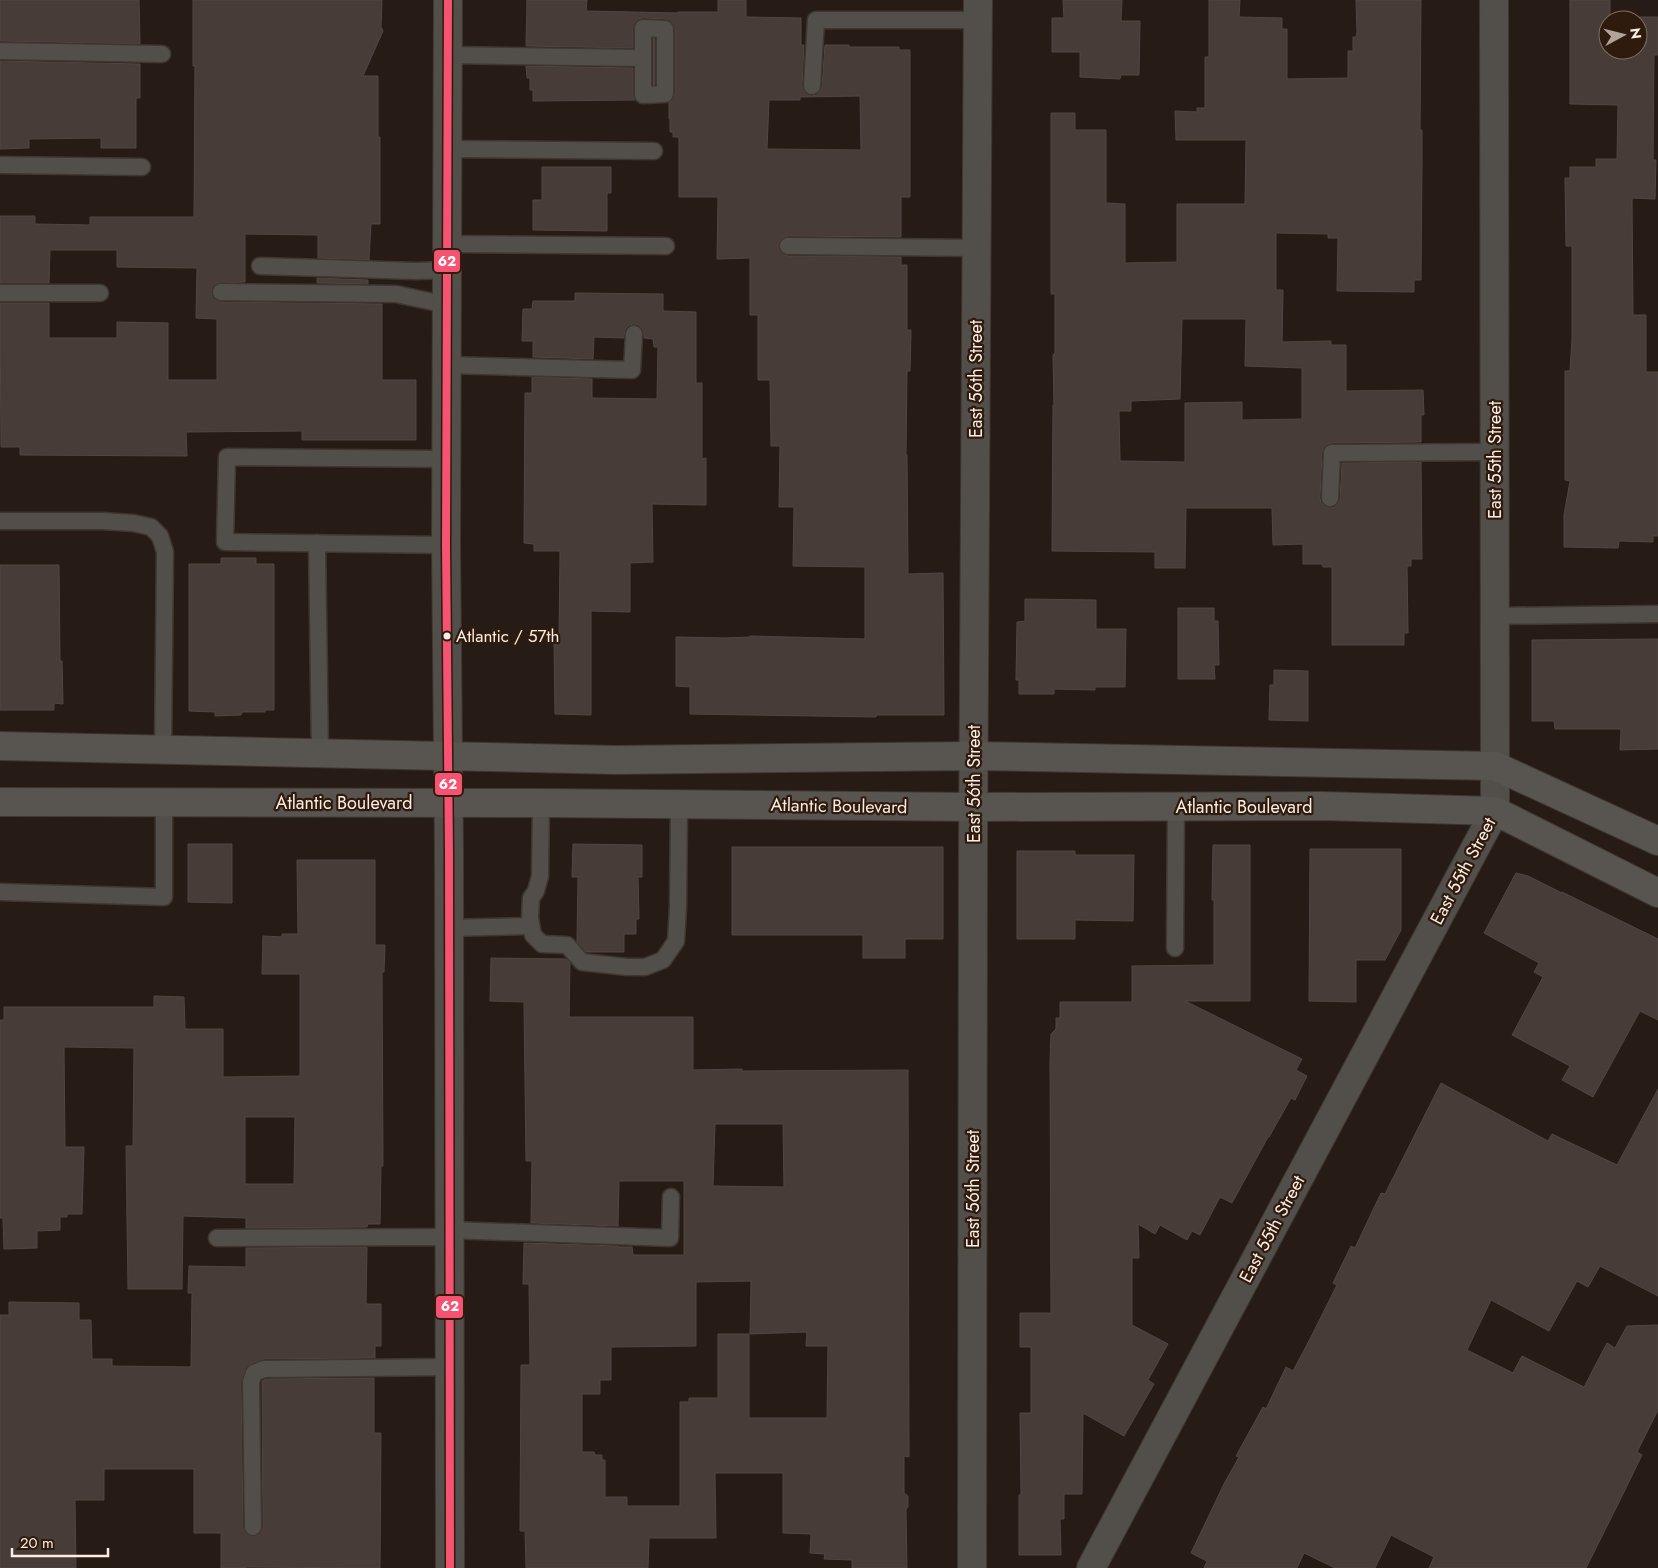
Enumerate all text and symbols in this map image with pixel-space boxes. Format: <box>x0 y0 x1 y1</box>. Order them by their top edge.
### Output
north arrow <box>1598 10 1648 60</box>
text: N <box>1625 27 1647 40</box>
line badge: 62 <box>433 249 461 273</box>
text: 62 <box>438 251 456 271</box>
street label: East 56th Street <box>963 319 989 438</box>
street label: East 55th Street <box>1482 400 1508 519</box>
place label: Atlantic / 57th <box>456 624 559 648</box>
marker: Atlantic / 57th <box>442 631 452 641</box>
street label: East 56th Street <box>961 724 987 843</box>
line badge: 62 <box>434 772 463 796</box>
text: 62 <box>439 774 457 794</box>
street label: Atlantic Boulevard <box>276 790 412 816</box>
street label: Atlantic Boulevard <box>770 792 908 820</box>
street label: Atlantic Boulevard <box>1176 794 1312 820</box>
street label: East 55th Street <box>1424 812 1502 929</box>
street label: East 56th Street <box>960 1129 986 1248</box>
street label: East 55th Street <box>1233 1170 1311 1287</box>
line badge: 62 <box>435 1295 464 1319</box>
text: 62 <box>441 1296 459 1316</box>
scale bar <box>12 1526 109 1558</box>
text: 20 m <box>20 1532 54 1554</box>

